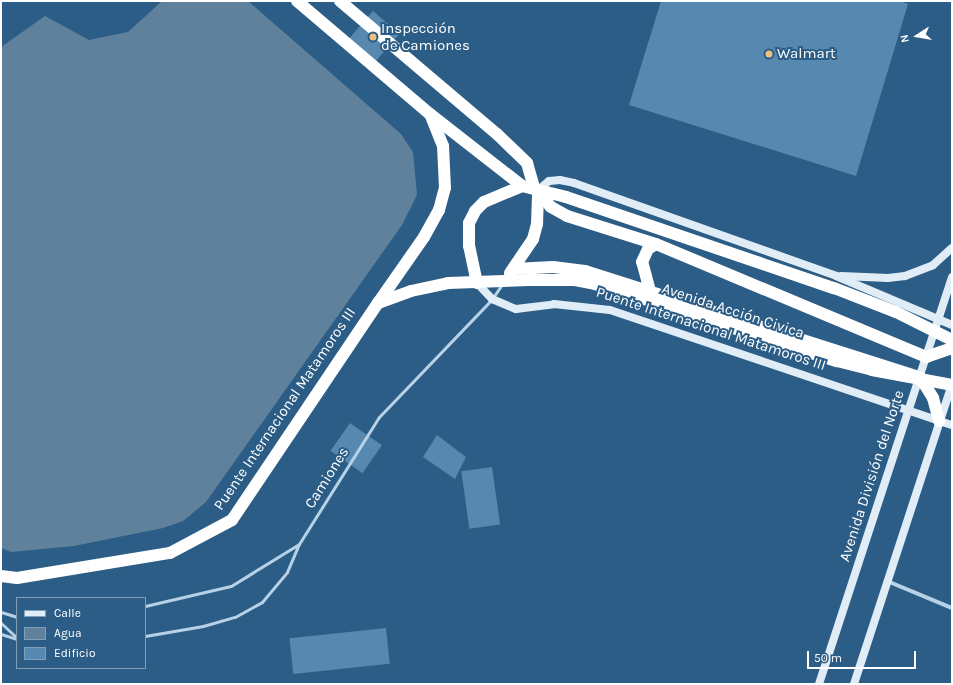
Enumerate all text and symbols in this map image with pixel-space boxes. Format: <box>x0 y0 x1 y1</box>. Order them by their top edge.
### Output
north arrow <box>897 16 937 56</box>
place label: Inspección de Camiones <box>381 19 470 54</box>
marker: Inspección de Camiones <box>368 32 378 42</box>
text: N <box>898 33 912 44</box>
place label: Walmart <box>777 45 836 63</box>
marker: Walmart <box>764 49 774 59</box>
street label: Avenida Acción Civica <box>659 279 807 343</box>
street label: Puente Internacional Matamoros III <box>594 283 828 375</box>
street label: Puente Internacional Matamoros III <box>210 304 360 514</box>
street label: Avenida División del Norte <box>836 388 908 564</box>
street label: Camiones <box>301 444 353 512</box>
legend <box>16 597 146 669</box>
text: Calle <box>54 606 81 620</box>
text: Agua <box>54 626 82 640</box>
scale bar <box>809 643 918 669</box>
text: Edificio <box>54 646 95 660</box>
text: 50 m <box>814 651 842 665</box>

